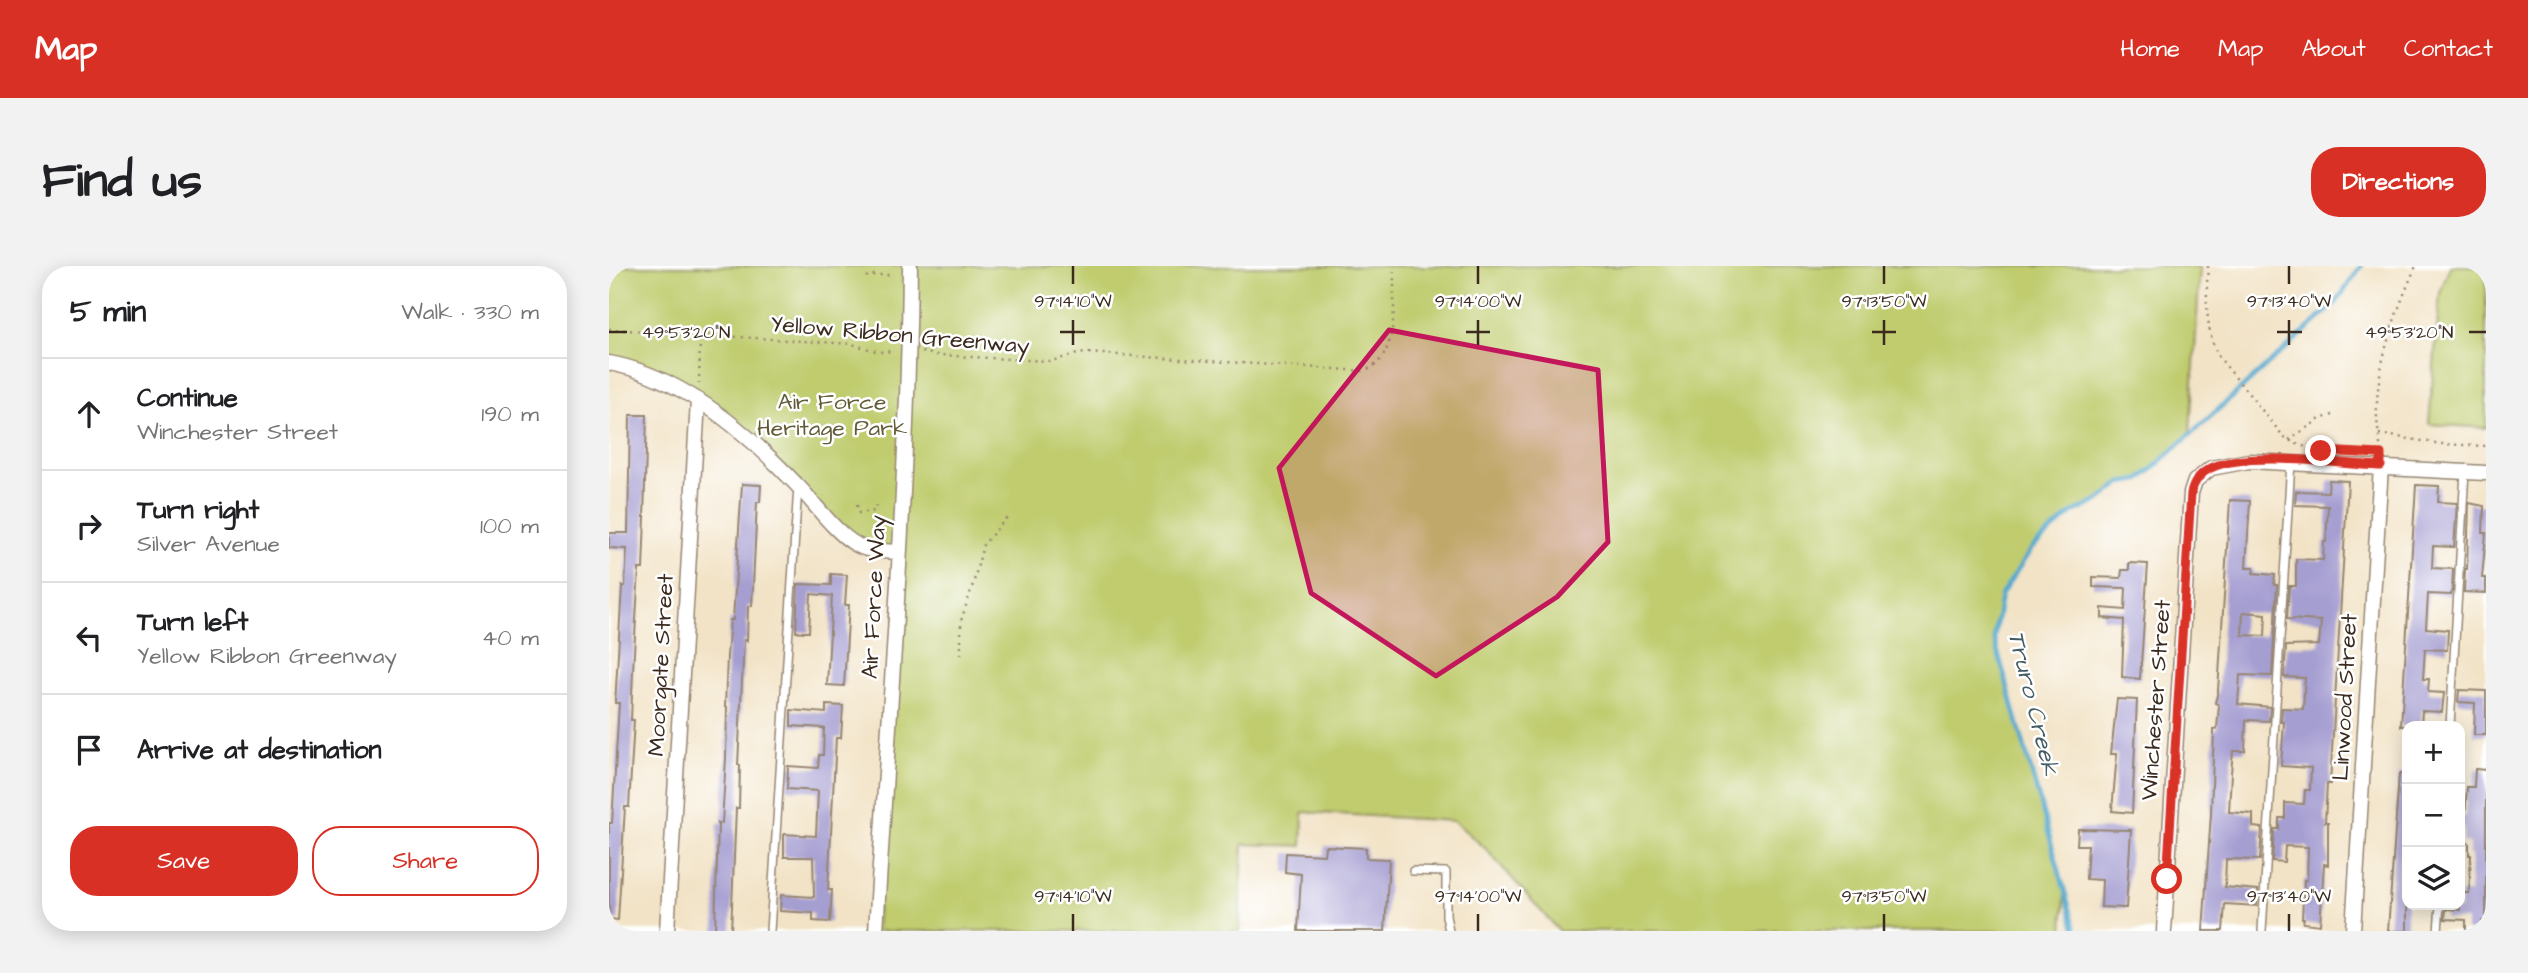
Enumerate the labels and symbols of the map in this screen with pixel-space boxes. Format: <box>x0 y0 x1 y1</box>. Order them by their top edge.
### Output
text: 97°14'10"W <box>1034 289 1112 314</box>
text: 97°14'00"W <box>1435 289 1521 314</box>
text: 97°13'50"W <box>1842 289 1927 314</box>
text: 97°13'40"W <box>2247 289 2331 314</box>
street label: Yellow Ribbon Greenway <box>769 308 1031 363</box>
text: 49°53'20"N <box>642 320 730 345</box>
text: 49°53'20"N <box>2365 320 2453 345</box>
park label: Air Force Heritage Park <box>757 386 907 445</box>
route end <box>2305 435 2336 466</box>
street label: Air Force Way <box>854 514 895 680</box>
street label: Moorgate Street <box>640 572 683 757</box>
street label: Winchester Street <box>2133 598 2179 802</box>
street label: Linwood Street <box>2325 612 2365 781</box>
water label: Truro Creek <box>1999 627 2068 780</box>
route start <box>2151 863 2182 894</box>
text: 97°14'10"W <box>1034 884 1112 909</box>
text: 97°14'00"W <box>1435 884 1521 909</box>
text: 97°13'50"W <box>1842 884 1927 909</box>
text: 97°13'40"W <box>2247 884 2331 909</box>

